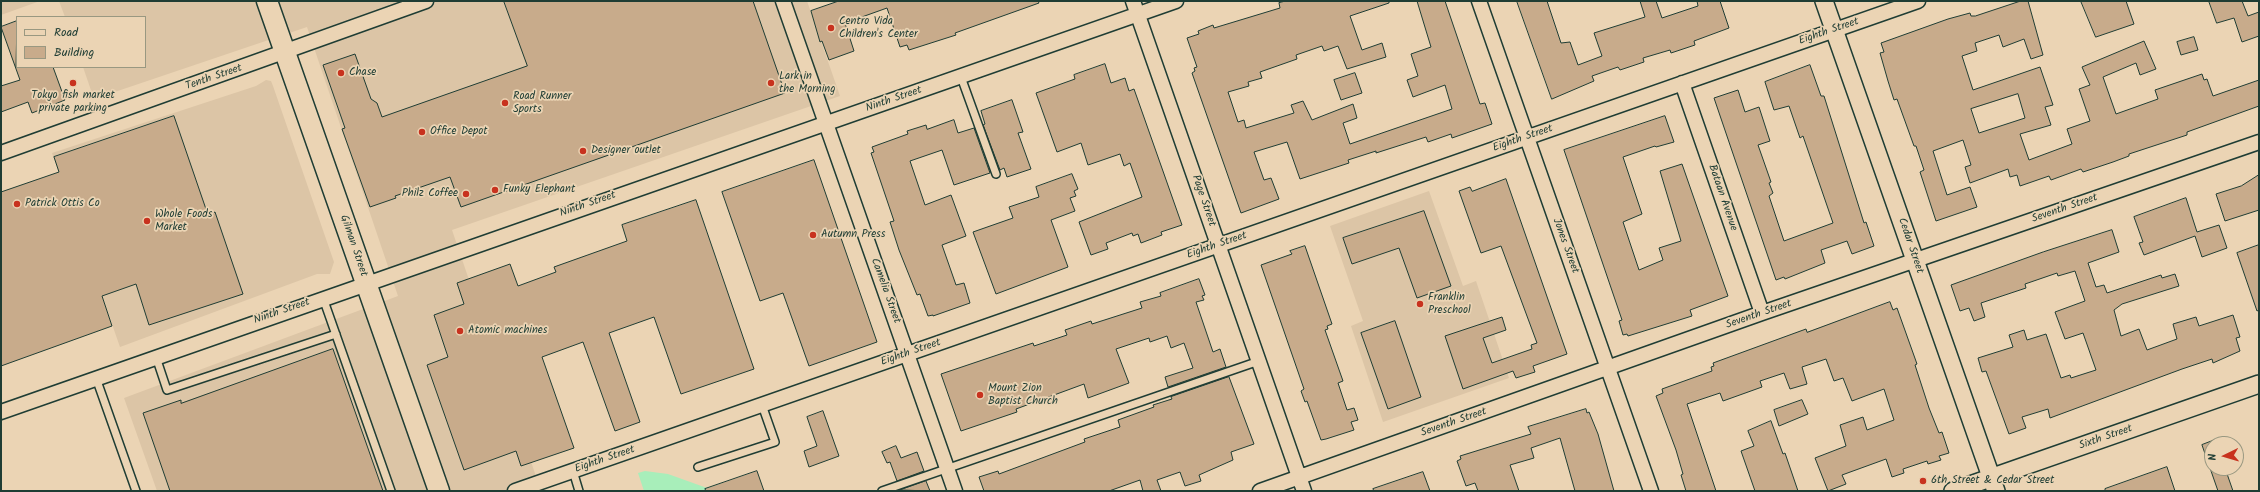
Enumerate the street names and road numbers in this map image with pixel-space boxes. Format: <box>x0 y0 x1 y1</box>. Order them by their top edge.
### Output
street label: Eighth Street <box>1797 16 1861 48</box>
street label: Tenth Street <box>184 62 244 94</box>
street label: Ninth Street <box>864 84 924 116</box>
street label: Eighth Street <box>1491 123 1555 155</box>
street label: Bataan Avenue <box>1704 163 1740 233</box>
street label: Page Street <box>1188 174 1218 228</box>
street label: Ninth Street <box>558 189 618 221</box>
street label: Seventh Street <box>2030 192 2100 226</box>
street label: Gilman Street <box>336 214 370 278</box>
street label: Cedar Street <box>1894 216 1926 276</box>
street label: Jones Street <box>1549 217 1581 275</box>
street label: Eighth Street <box>1185 230 1249 262</box>
street label: Camelia Street <box>867 257 903 325</box>
street label: Ninth Street <box>252 296 312 328</box>
street label: Seventh Street <box>1724 298 1794 332</box>
street label: Eighth Street <box>879 337 943 369</box>
street label: Seventh Street <box>1419 406 1489 440</box>
street label: Sixth Street <box>2078 423 2134 453</box>
street label: Eighth Street <box>573 444 637 476</box>

